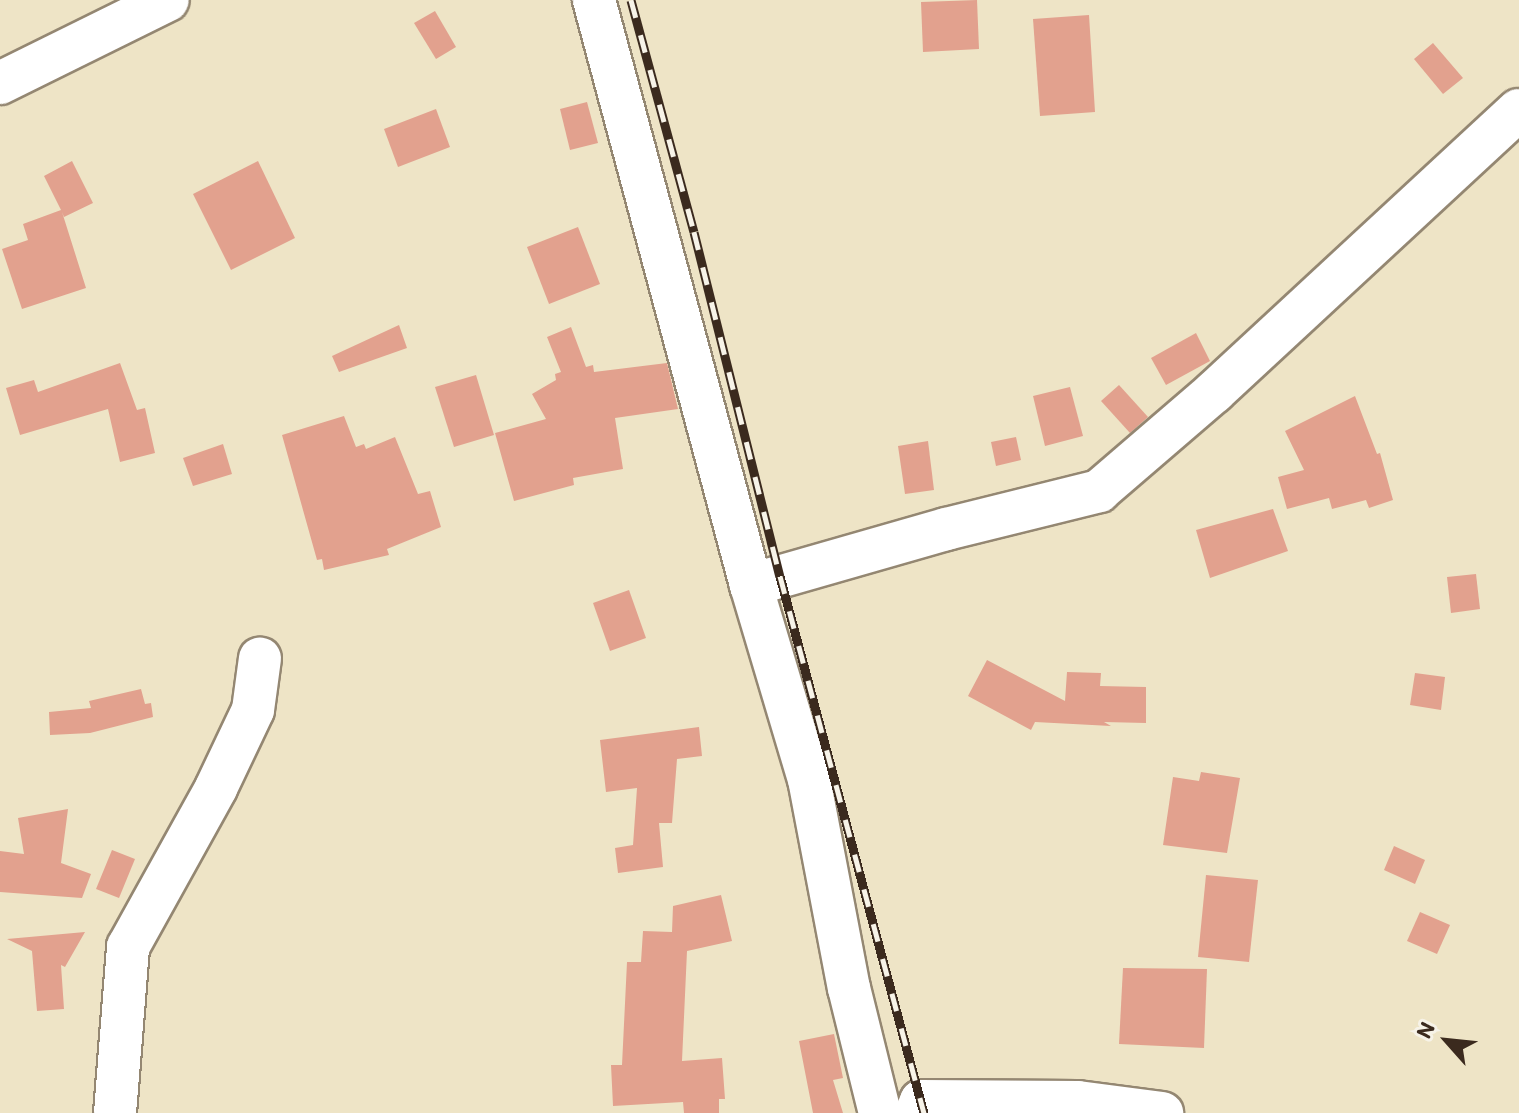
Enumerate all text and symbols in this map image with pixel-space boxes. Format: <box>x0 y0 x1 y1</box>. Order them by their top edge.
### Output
north arrow <box>1407 1001 1487 1081</box>
text: N <box>1410 1017 1441 1043</box>

